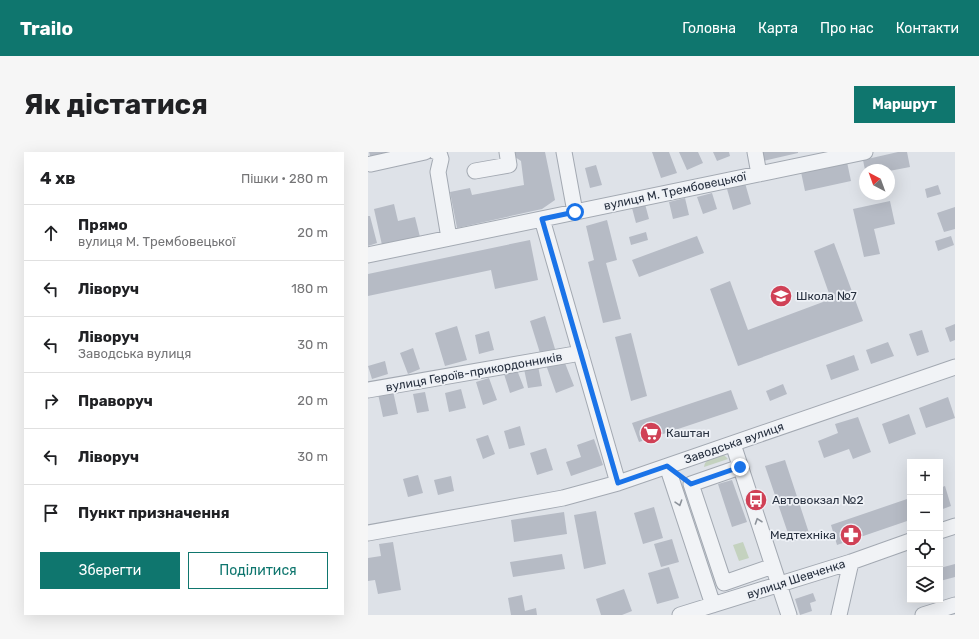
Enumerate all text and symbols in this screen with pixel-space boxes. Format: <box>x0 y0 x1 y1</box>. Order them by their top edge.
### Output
text: Trailo <box>20 17 73 40</box>
text: Головна <box>682 20 736 37</box>
text: Карта <box>758 20 798 37</box>
text: Про нас <box>820 20 874 37</box>
text: Контакти <box>896 20 959 37</box>
button: Маршрут <box>854 86 955 123</box>
text: Як дістатися <box>24 88 208 121</box>
north arrow <box>859 164 895 200</box>
text: 4 хв <box>40 168 76 188</box>
street label: вулиця М. Трембовецької <box>603 169 749 213</box>
text: Пішки · 280 m <box>241 171 328 186</box>
route start <box>566 203 584 221</box>
text: Прямо <box>78 216 128 234</box>
icon: ahead <box>40 222 62 244</box>
text: 20 m <box>297 225 328 240</box>
text: вулиця М. Трембовецької <box>78 234 235 249</box>
icon: left <box>40 278 62 300</box>
text: Ліворуч <box>78 280 139 298</box>
text: 180 m <box>291 281 328 296</box>
school or university icon: Школа №7 <box>768 283 794 309</box>
place label: Школа №7 <box>796 289 857 303</box>
text: Ліворуч <box>78 328 139 346</box>
icon: left <box>40 334 62 356</box>
text: 30 m <box>297 337 328 352</box>
text: Заводська вулиця <box>78 346 191 361</box>
street label: вулиця Героїв-прикордонників <box>385 350 564 394</box>
icon: right <box>40 390 62 412</box>
text: Праворуч <box>78 392 153 410</box>
text: 20 m <box>297 393 328 408</box>
street label: Заводська вулиця <box>682 419 786 467</box>
supermarket icon: Каштан <box>638 420 664 446</box>
place label: Каштан <box>666 426 710 440</box>
icon: left <box>40 446 62 468</box>
text: Ліворуч <box>78 448 139 466</box>
text: 30 m <box>297 449 328 464</box>
route end <box>731 458 749 476</box>
map controls <box>907 459 943 603</box>
button: + <box>907 459 943 495</box>
bus stop icon: Автовокзал №2 <box>743 487 769 513</box>
place label: Автовокзал №2 <box>772 493 863 507</box>
button: − <box>907 495 943 531</box>
one-way arrow <box>674 500 683 507</box>
icon: arrive <box>40 502 62 524</box>
text: Пункт призначення <box>78 504 230 522</box>
one-way arrow <box>754 518 763 525</box>
pharmacy icon: Медтехніка <box>838 522 864 548</box>
place label: Медтехніка <box>770 528 836 542</box>
button: locate <box>907 531 943 567</box>
button: Зберегти <box>40 552 180 589</box>
button: Поділитися <box>188 552 328 589</box>
street label: вулиця Шевченка <box>745 556 847 602</box>
button: layers <box>907 567 943 603</box>

